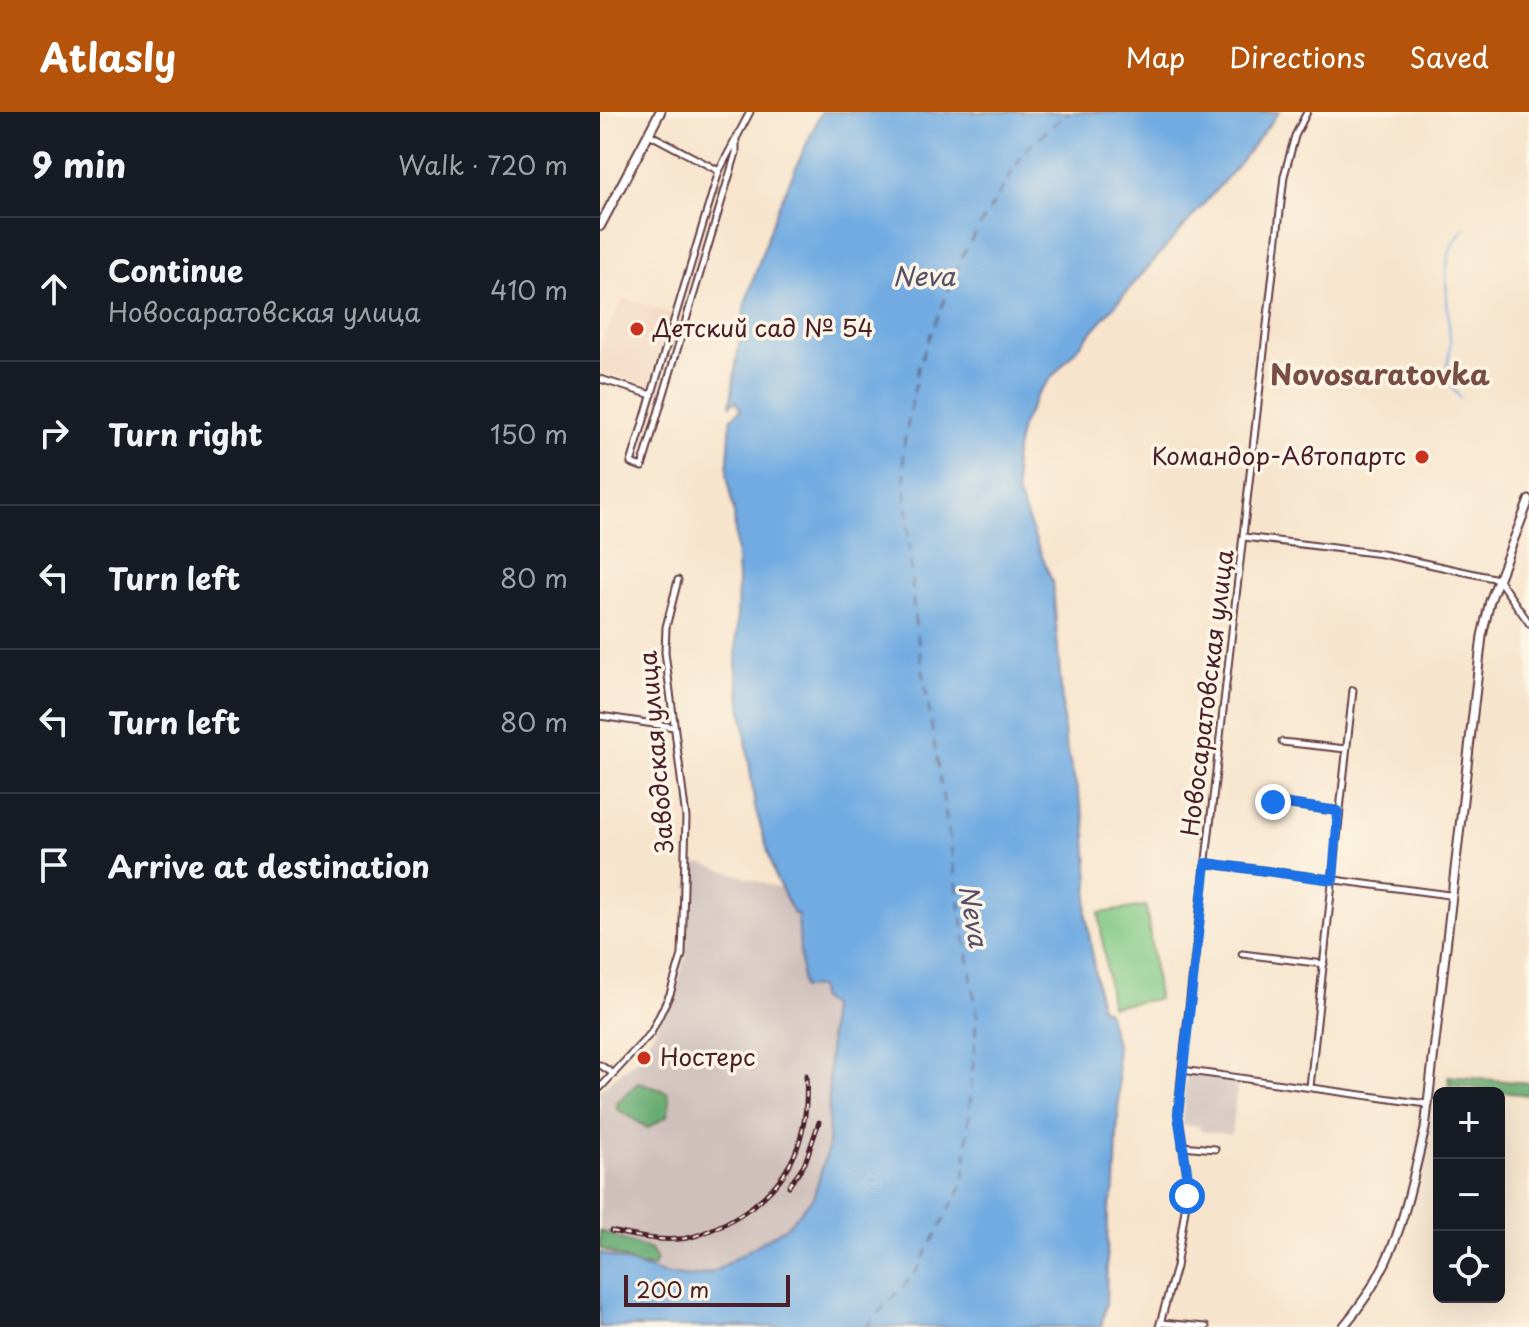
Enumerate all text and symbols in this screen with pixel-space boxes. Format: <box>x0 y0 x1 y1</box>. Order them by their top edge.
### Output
text: Atlasly <box>40 28 176 85</box>
text: Map <box>1126 35 1185 78</box>
text: Directions <box>1229 35 1366 78</box>
text: Saved <box>1410 35 1489 78</box>
text: 9 min <box>32 138 126 190</box>
text: Walk · 720 m <box>398 145 568 184</box>
text: Continue <box>108 247 243 292</box>
water label: Neva <box>893 256 956 295</box>
icon: ahead <box>32 267 76 311</box>
text: 410 m <box>490 270 568 309</box>
text: Новосаратовская улица <box>108 292 421 331</box>
place label: Детский сад № 54 <box>652 309 873 345</box>
marker: Детский сад № 54 <box>628 320 646 338</box>
district label: Novosaratovka <box>1270 352 1490 395</box>
icon: right <box>32 411 76 455</box>
text: Turn right <box>108 411 263 456</box>
text: 150 m <box>490 414 568 453</box>
place label: Командор-Автопартс <box>1152 437 1406 473</box>
marker: Командор-Автопартс <box>1413 448 1431 466</box>
street label: Новосаратовская улица <box>1171 547 1241 838</box>
icon: left <box>32 555 76 599</box>
text: Turn left <box>108 555 240 600</box>
text: 80 m <box>500 558 568 597</box>
street label: Заводская улица <box>628 649 682 855</box>
icon: left <box>32 699 76 743</box>
text: Turn left <box>108 699 240 744</box>
text: 80 m <box>500 702 568 741</box>
route end <box>1255 784 1291 820</box>
icon: arrive <box>32 843 76 887</box>
text: Arrive at destination <box>108 843 430 888</box>
water label: Neva <box>950 882 999 951</box>
place label: Ностерс <box>660 1038 756 1074</box>
marker: Ностерс <box>635 1049 653 1067</box>
map controls <box>1433 1087 1505 1303</box>
button: + <box>1433 1087 1505 1159</box>
button: − <box>1433 1159 1505 1231</box>
route start <box>1169 1178 1205 1214</box>
button: locate <box>1433 1231 1505 1303</box>
scale bar <box>624 1271 790 1307</box>
text: 200 m <box>636 1272 709 1305</box>

